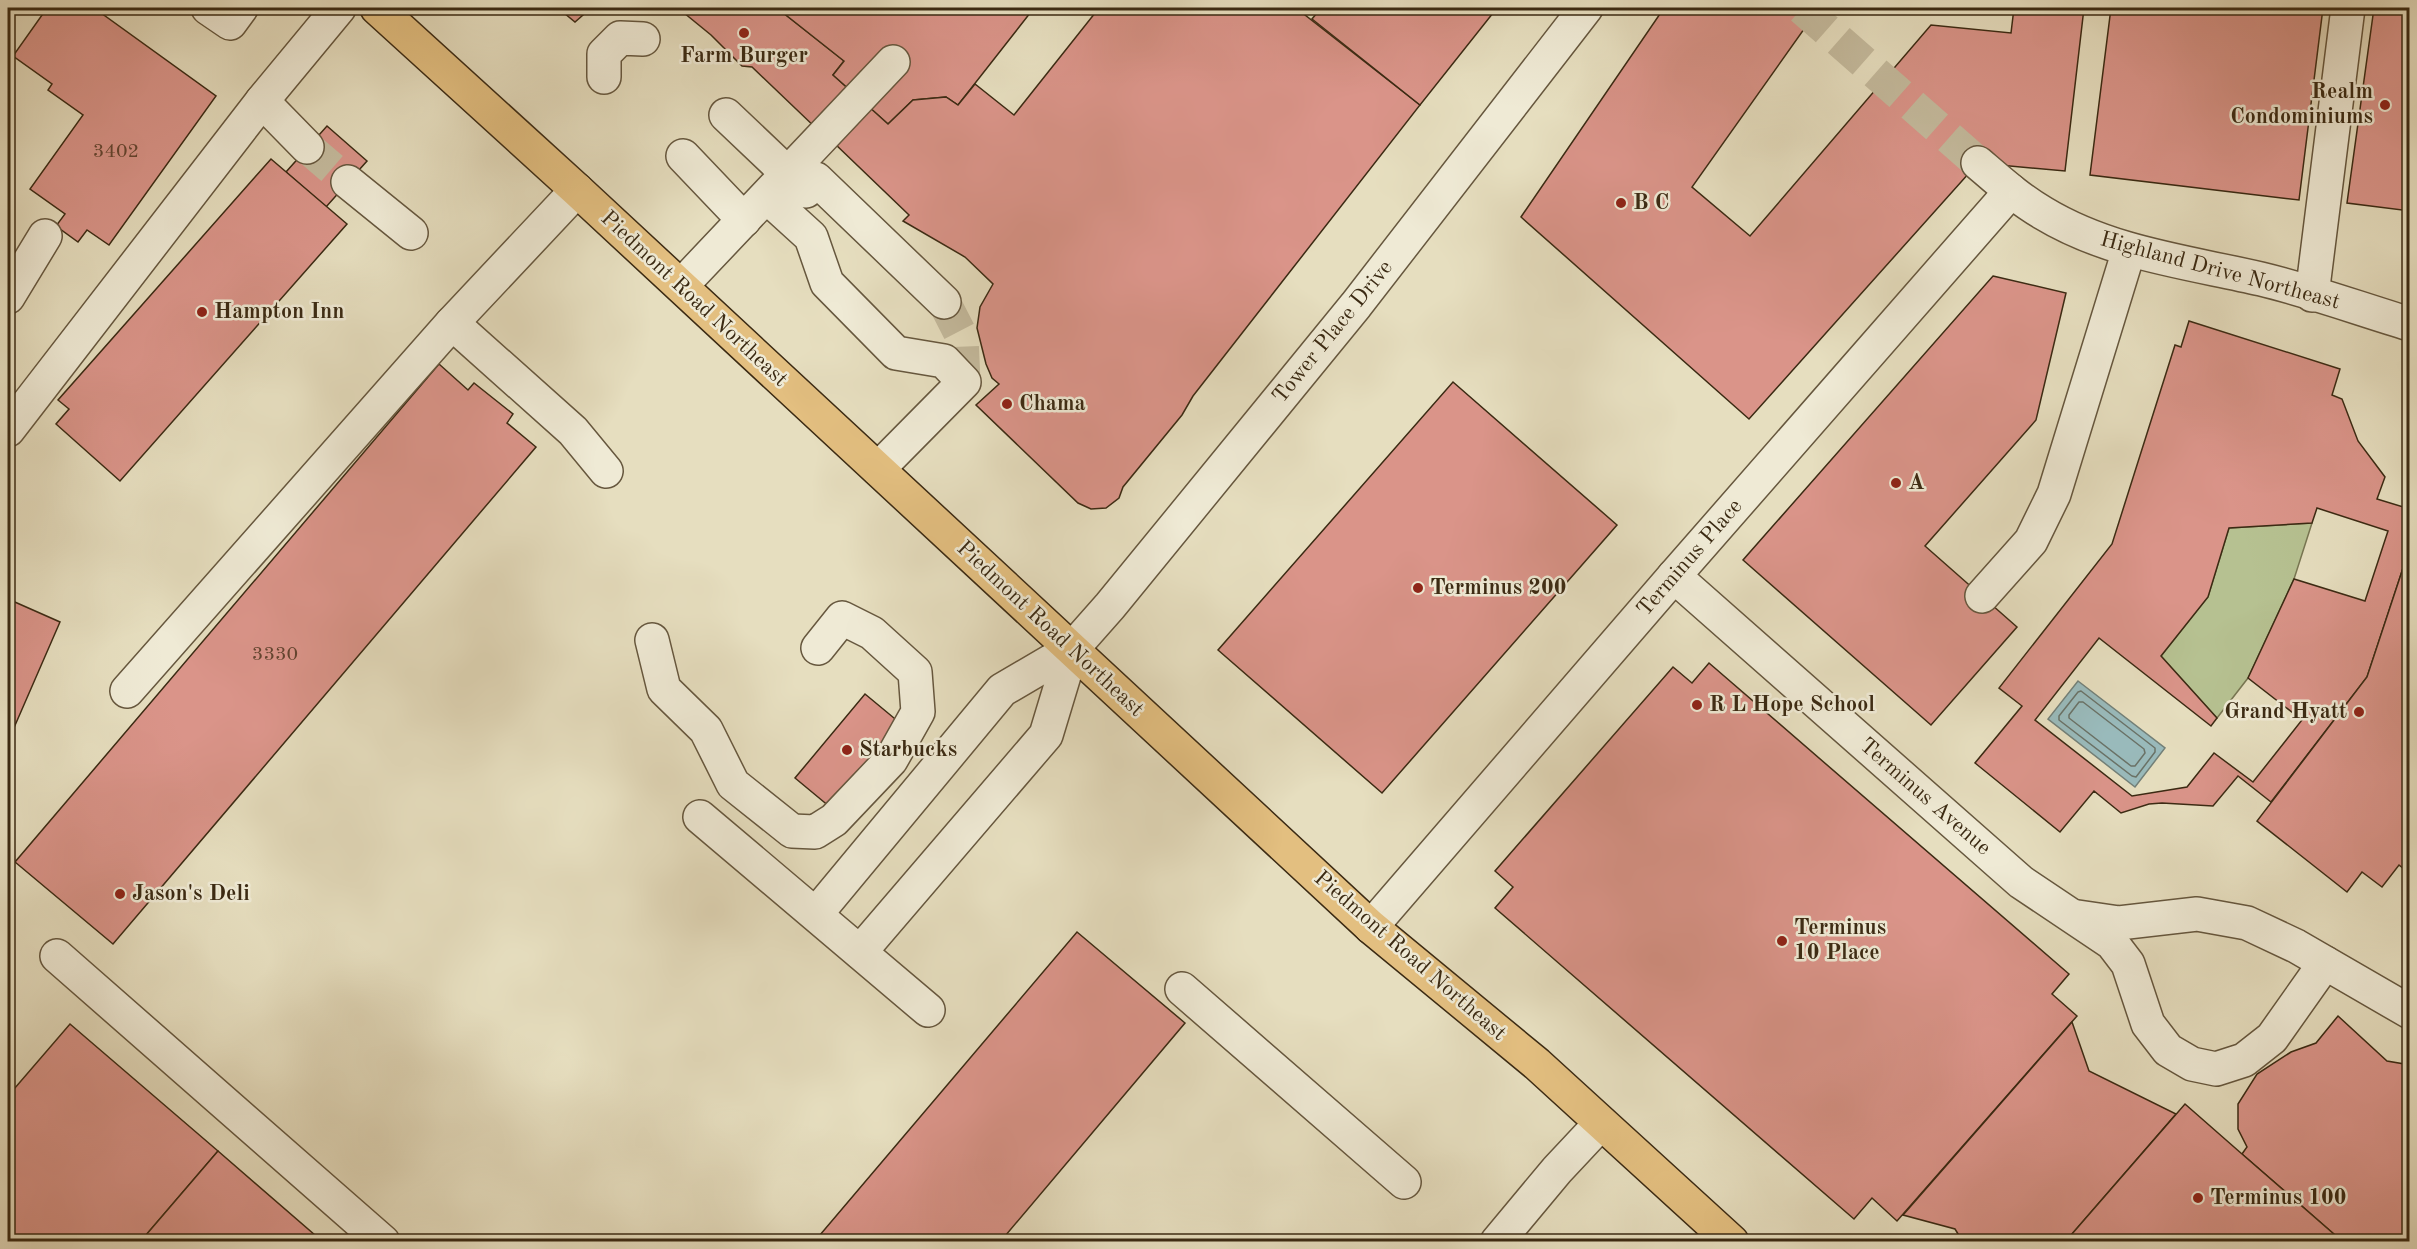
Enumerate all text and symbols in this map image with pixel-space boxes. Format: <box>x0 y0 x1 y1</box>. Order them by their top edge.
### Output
marker: Farm Burger <box>737 26 751 40</box>
place label: Farm Burger <box>680 45 808 67</box>
place label: Realm Condominiums <box>2230 81 2373 128</box>
marker: Realm Condominiums <box>2378 98 2392 112</box>
house number: 3402 <box>93 142 139 162</box>
place label: B C <box>1633 192 1669 214</box>
marker: B C <box>1614 196 1628 210</box>
street label: Piedmont Road Northeast <box>596 207 792 391</box>
street label: Highland Drive Northeast <box>2098 228 2342 314</box>
street label: Tower Place Drive <box>1269 256 1397 408</box>
place label: Hampton Inn <box>214 301 345 323</box>
marker: Hampton Inn <box>195 305 209 319</box>
place label: Chama <box>1019 393 1086 415</box>
marker: Chama <box>1000 397 1014 411</box>
place label: A <box>1908 472 1925 494</box>
marker: A <box>1889 476 1903 490</box>
street label: Terminus Place <box>1633 495 1747 621</box>
street label: Piedmont Road Northeast <box>952 537 1148 721</box>
place label: Terminus 200 <box>1430 577 1567 599</box>
marker: Terminus 200 <box>1411 581 1425 595</box>
house number: 3330 <box>252 645 298 665</box>
place label: R L Hope School <box>1709 694 1875 716</box>
marker: R L Hope School <box>1690 698 1704 712</box>
place label: Grand Hyatt <box>2224 701 2347 723</box>
marker: Grand Hyatt <box>2352 705 2366 719</box>
street label: Terminus Avenue <box>1855 734 1995 860</box>
place label: Starbucks <box>859 739 957 761</box>
marker: Starbucks <box>840 743 854 757</box>
street label: Piedmont Road Northeast <box>1310 867 1510 1045</box>
place label: Jason's Deli <box>132 883 250 905</box>
marker: Jason's Deli <box>113 887 127 901</box>
place label: Terminus 10 Place <box>1794 917 1886 964</box>
marker: Terminus 10 Place <box>1775 934 1789 948</box>
place label: Terminus 100 <box>2210 1187 2347 1209</box>
marker: Terminus 100 <box>2191 1191 2205 1205</box>

